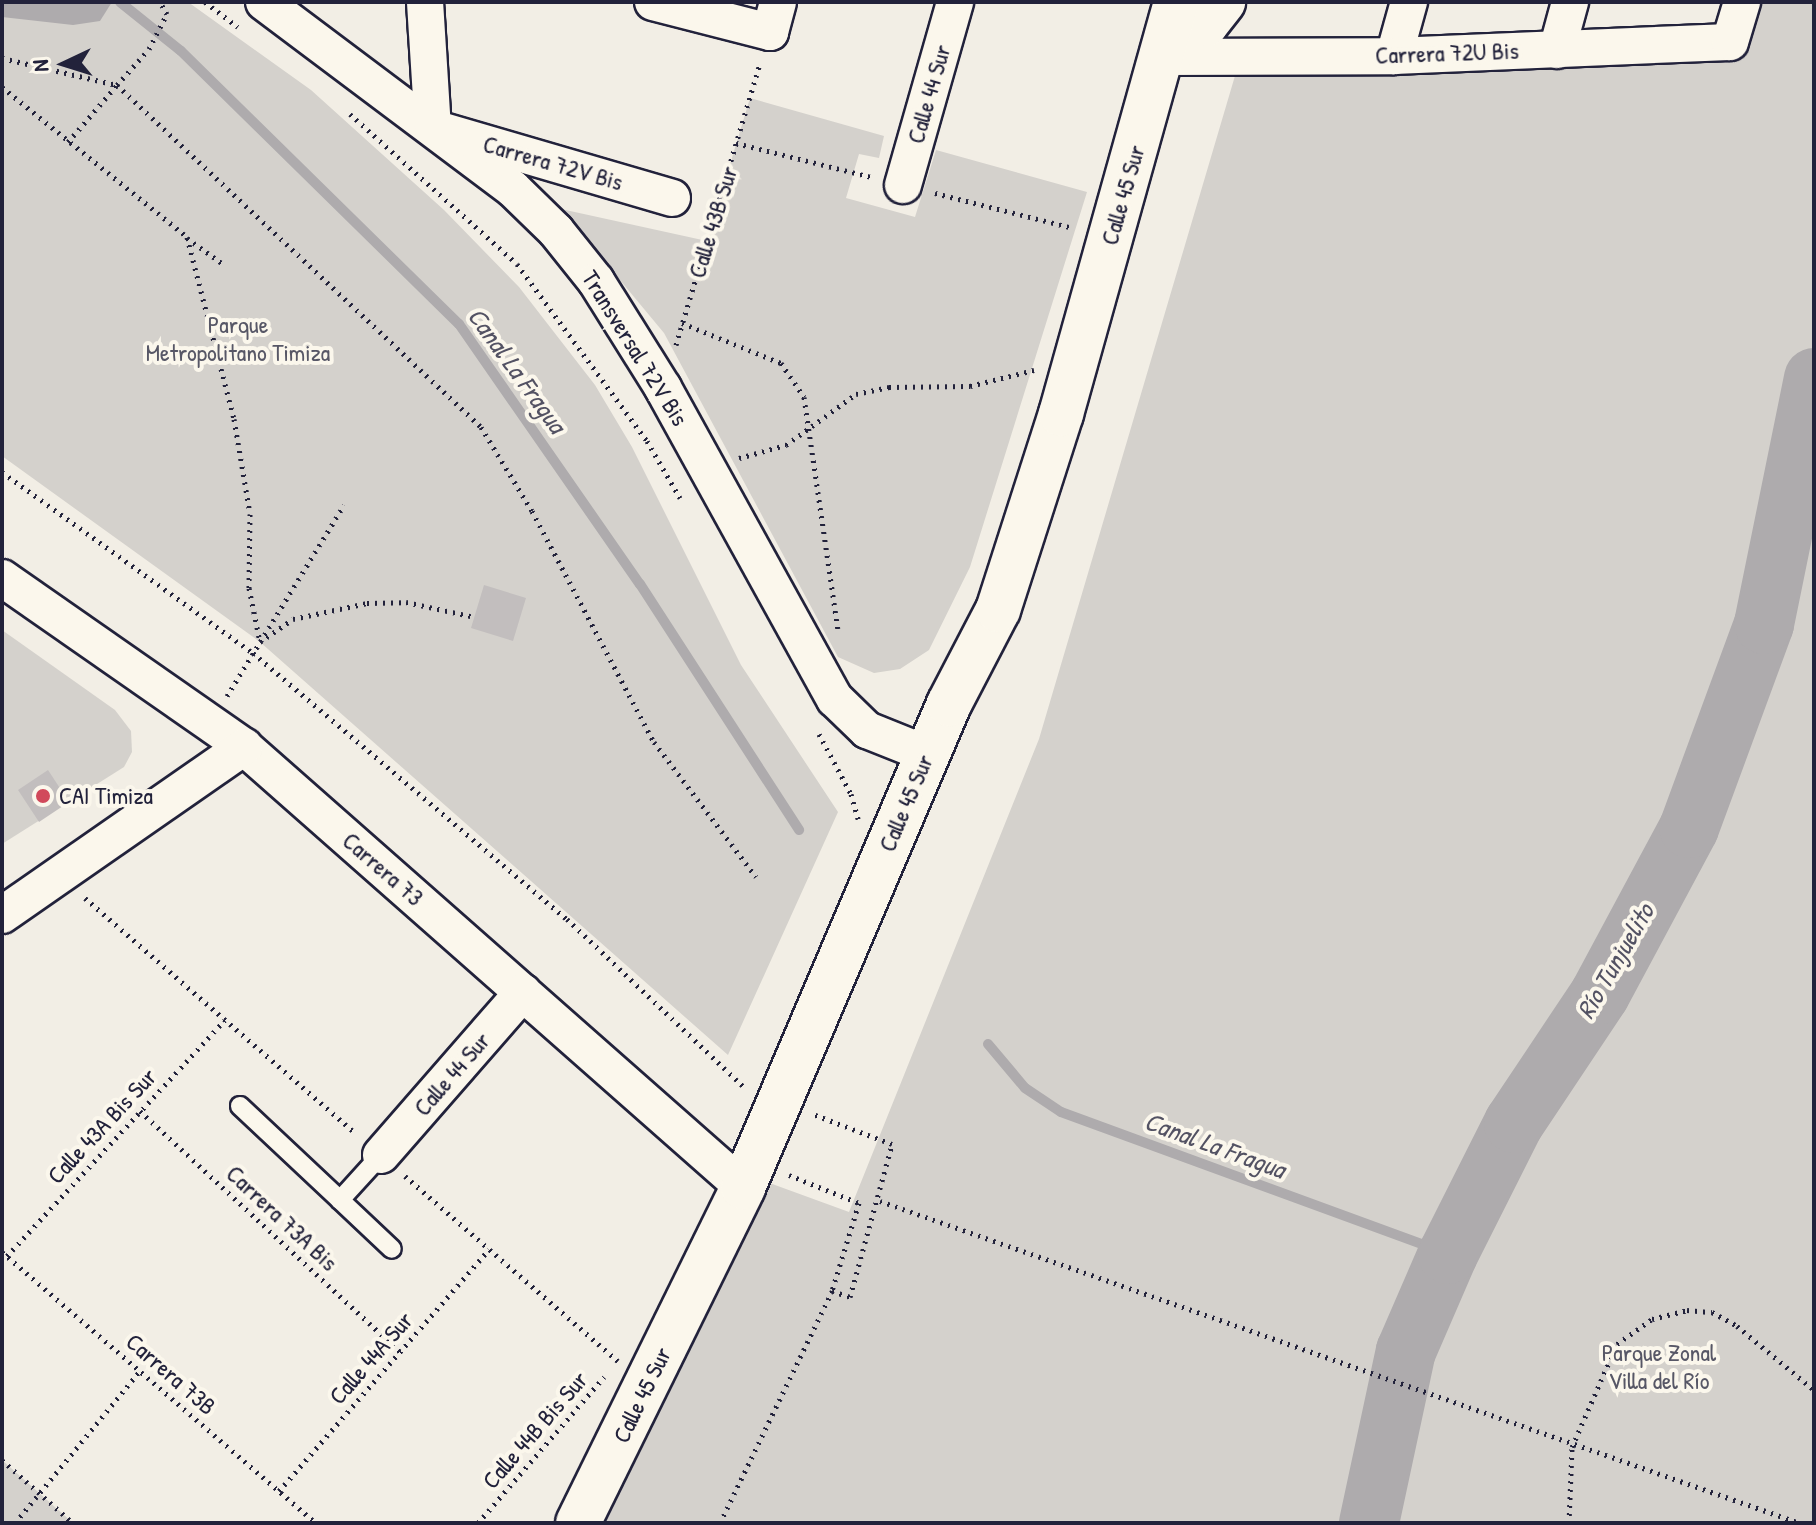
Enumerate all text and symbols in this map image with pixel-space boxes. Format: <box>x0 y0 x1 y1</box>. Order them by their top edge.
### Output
north arrow <box>24 24 104 104</box>
street label: Carrera 72U Bis <box>1375 36 1519 70</box>
street label: Calle 44 Sur <box>901 41 957 147</box>
text: N <box>25 59 55 73</box>
street label: Carrera 72V Bis <box>480 129 626 197</box>
street label: Calle 45 Sur <box>1095 142 1151 248</box>
street label: Calle 43B Sur <box>682 163 744 281</box>
street label: Transversal 72V Bis <box>576 265 694 431</box>
water label: Canal La Fragua <box>461 301 573 439</box>
park label: Parque Metropolitano Timiza <box>146 311 330 367</box>
street label: Calle 45 Sur <box>873 750 939 856</box>
place label: CAI Timiza <box>59 782 153 810</box>
marker: CAI Timiza <box>34 787 52 805</box>
street label: Carrera 73 <box>337 826 429 912</box>
water label: Río Tunjuelito <box>1570 898 1660 1024</box>
street label: Calle 44 Sur <box>408 1026 496 1122</box>
street label: Calle 43A Bis Sur <box>41 1062 163 1190</box>
water label: Canal La Fragua <box>1140 1105 1290 1185</box>
street label: Carrera 73A Bis <box>220 1159 344 1277</box>
street label: Calle 44A Sur <box>323 1306 419 1410</box>
street label: Carrera 73B <box>120 1327 222 1421</box>
park label: Parque Zonal Villa del Río <box>1602 1339 1716 1395</box>
street label: Calle 45 Sur <box>607 1343 677 1447</box>
street label: Calle 44B Bis Sur <box>476 1366 594 1494</box>

